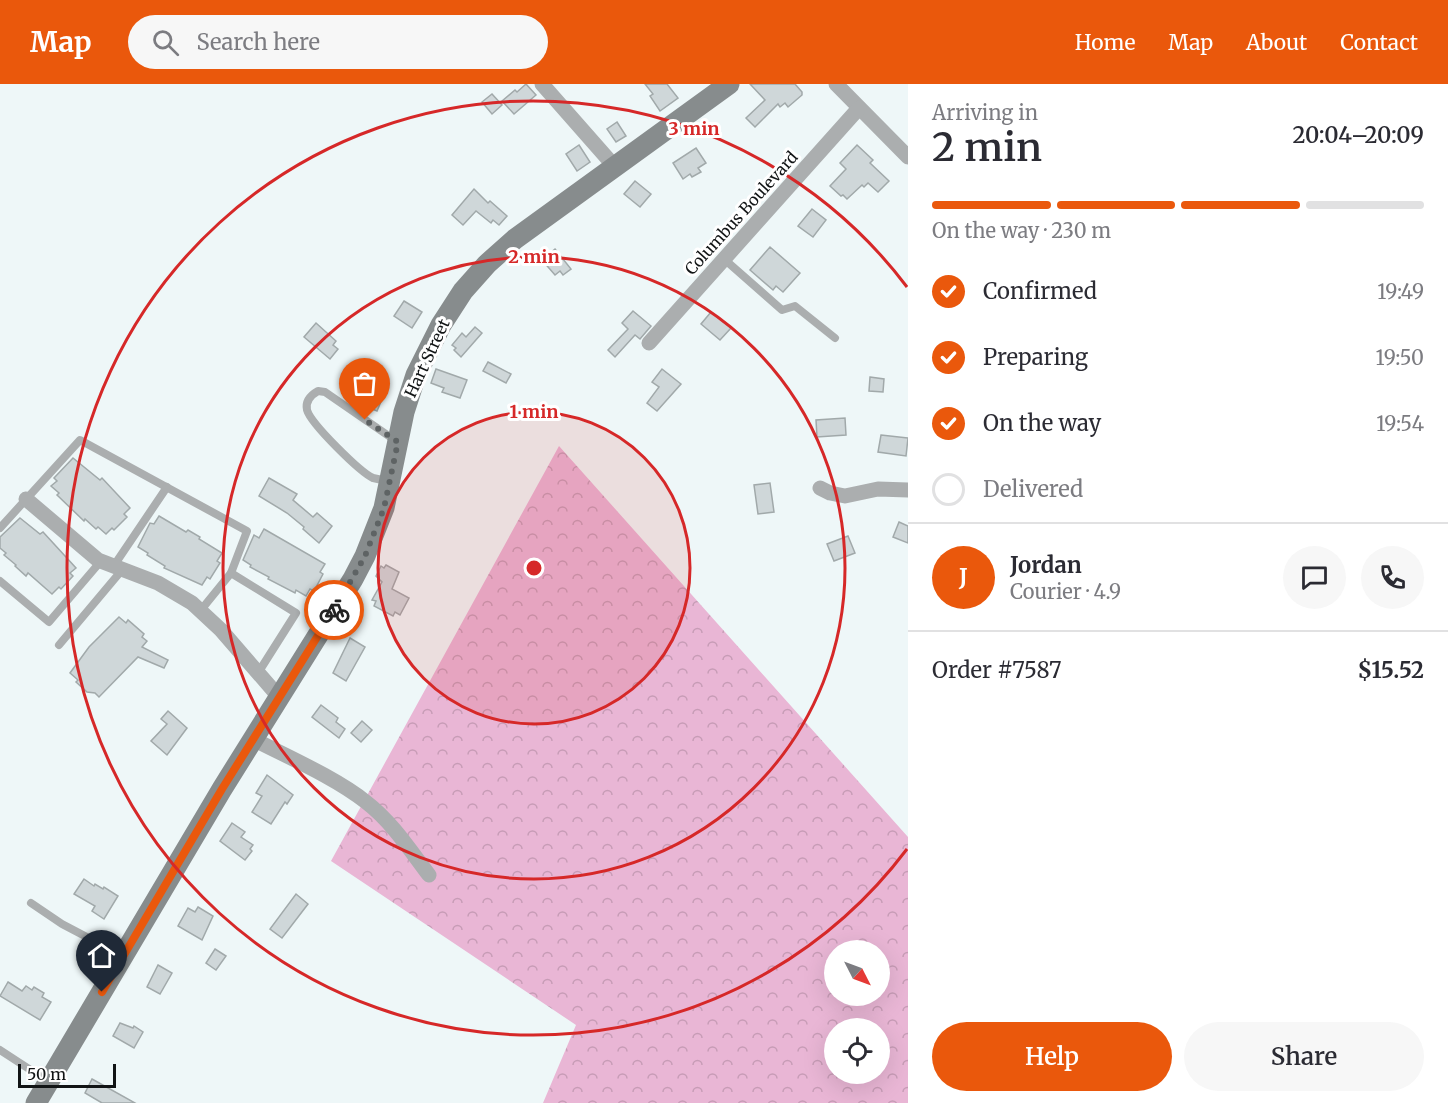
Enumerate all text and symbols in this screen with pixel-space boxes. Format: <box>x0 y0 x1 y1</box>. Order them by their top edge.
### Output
search box <box>128 15 548 69</box>
text: Map <box>30 24 92 60</box>
icon: search <box>149 26 182 59</box>
text: Search here <box>197 28 320 56</box>
text: Home <box>1075 29 1135 56</box>
text: Map <box>1168 29 1213 56</box>
text: About <box>1246 29 1307 56</box>
text: Contact <box>1340 29 1418 56</box>
text: Arriving in <box>932 100 1038 125</box>
text: 3 min <box>669 117 719 140</box>
text: 20:04–20:09 <box>1292 121 1424 149</box>
text: 2 min <box>932 123 1042 172</box>
street label: Columbus Boulevard <box>680 147 802 279</box>
text: On the way · 230 m <box>932 218 1111 243</box>
text: 2 min <box>508 245 560 268</box>
icon: check <box>932 275 965 308</box>
text: Confirmed <box>983 277 1097 305</box>
text: 19:49 <box>1377 279 1424 304</box>
street label: Hart Street <box>400 315 454 400</box>
icon: check <box>932 341 965 374</box>
text: Preparing <box>983 343 1088 371</box>
text: 19:50 <box>1376 345 1424 370</box>
pin <box>339 358 390 420</box>
icon: bag <box>348 367 381 400</box>
text: 1 min <box>509 400 559 423</box>
icon: check <box>932 407 965 440</box>
text: On the way <box>983 409 1101 437</box>
text: 19:54 <box>1376 411 1424 436</box>
text: Delivered <box>983 475 1083 503</box>
button: chat <box>1283 546 1346 609</box>
button: phone <box>1361 546 1424 609</box>
text: Jordan <box>1010 551 1082 579</box>
centre of rings <box>524 558 544 578</box>
text: J <box>959 563 968 591</box>
text: Courier · 4.9 <box>1010 579 1121 604</box>
courier <box>304 580 364 640</box>
icon: bike <box>318 594 351 627</box>
text: Order #7587 <box>932 656 1062 684</box>
text: $15.52 <box>1358 656 1424 684</box>
pin <box>76 930 127 992</box>
icon: home <box>85 939 118 972</box>
north arrow <box>824 940 890 1006</box>
map controls <box>824 940 890 1084</box>
button: locate <box>824 1018 890 1084</box>
button: Help <box>932 1022 1172 1091</box>
button: Share <box>1184 1022 1424 1091</box>
scale bar <box>18 1061 116 1088</box>
text: 50 m <box>27 1064 66 1084</box>

